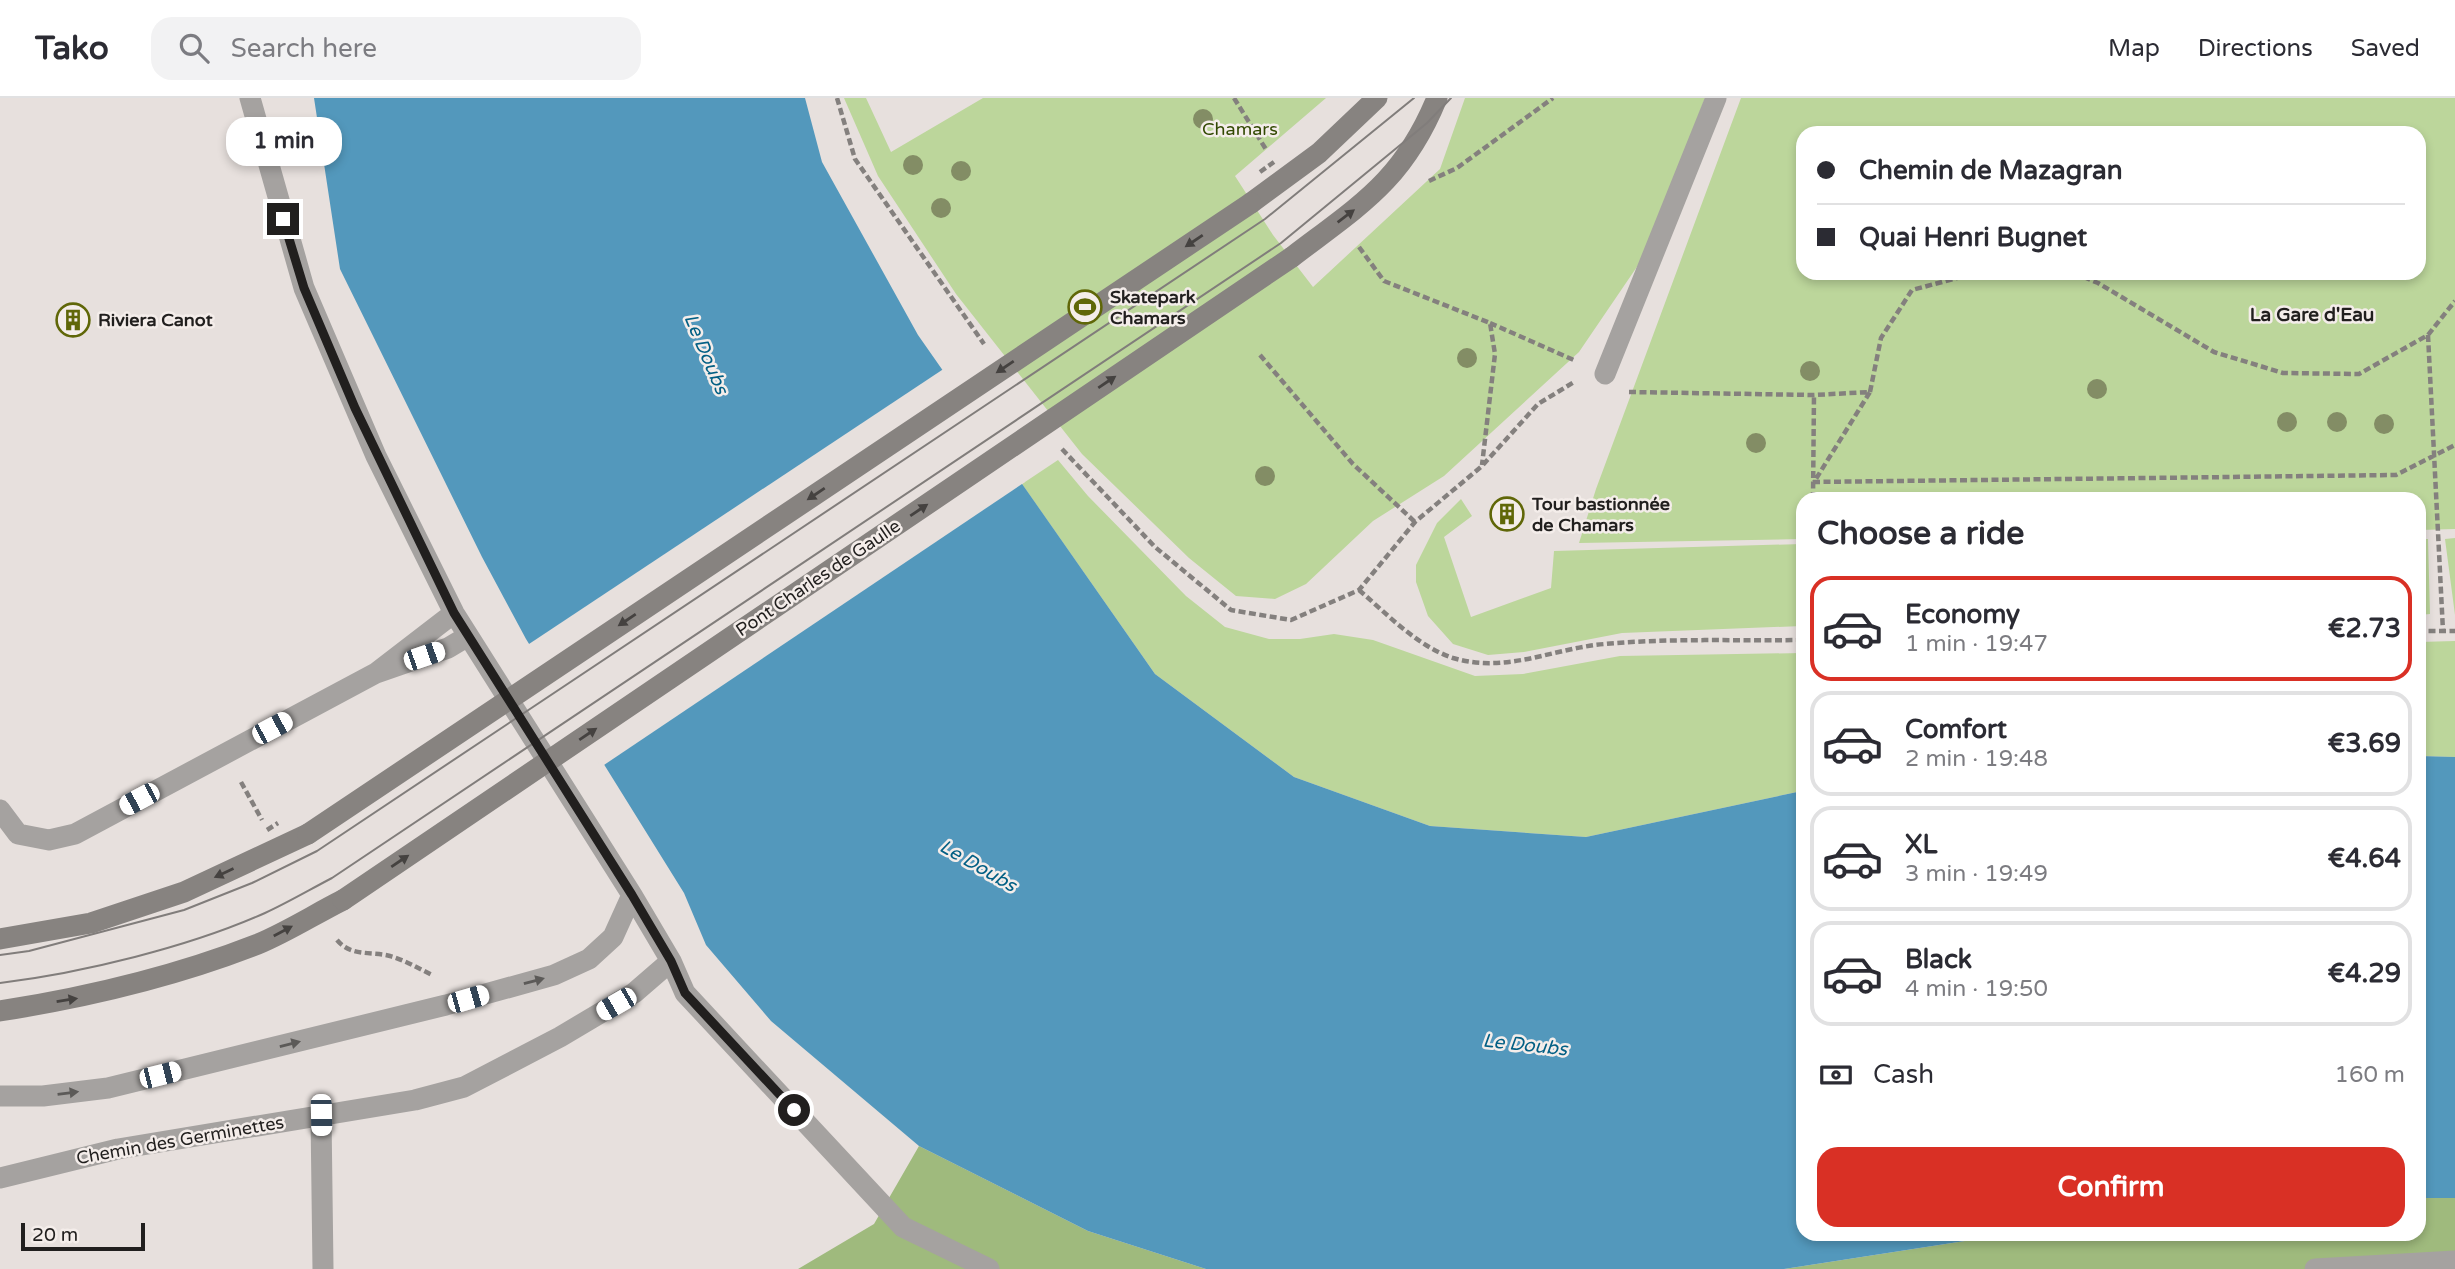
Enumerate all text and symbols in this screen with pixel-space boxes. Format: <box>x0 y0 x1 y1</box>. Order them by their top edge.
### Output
search box <box>151 17 641 80</box>
text: Tako <box>35 29 109 68</box>
icon: search <box>175 29 213 67</box>
text: Search here <box>231 33 377 64</box>
text: Map <box>2108 34 2160 63</box>
text: Directions <box>2198 34 2313 63</box>
text: Saved <box>2351 34 2420 63</box>
callout: 1 min <box>225 117 341 166</box>
park label: Chamars <box>1202 118 1278 140</box>
text: 1 min <box>253 127 315 155</box>
text: Chemin de Mazagran <box>1859 155 2123 186</box>
route end <box>267 203 299 235</box>
one-way arrow <box>1337 209 1355 223</box>
text: Quai Henri Bugnet <box>1859 222 2087 253</box>
one-way arrow <box>1185 234 1204 247</box>
place label: Skatepark Chamars <box>1110 286 1196 329</box>
sports icon: Skatepark Chamars <box>1066 288 1104 326</box>
building icon: Riviera Canot <box>54 301 92 339</box>
district label: La Gare d'Eau <box>2250 304 2374 326</box>
place label: Riviera Canot <box>98 309 213 331</box>
water label: Le Doubs <box>679 311 733 399</box>
one-way arrow <box>996 360 1015 373</box>
one-way arrow <box>1098 375 1116 389</box>
one-way arrow <box>807 487 826 500</box>
place label: Tour bastionnée de Chamars <box>1531 493 1670 536</box>
building icon: Tour bastionnée de Chamars <box>1488 495 1526 533</box>
one-way arrow <box>909 504 928 517</box>
street label: Pont Charles de Gaulle <box>732 515 904 641</box>
text: Choose a ride <box>1817 515 2024 553</box>
icon: car <box>1821 597 1884 660</box>
text: Economy <box>1905 599 2020 630</box>
text: €2.73 <box>2328 613 2401 644</box>
one-way arrow <box>617 614 637 627</box>
text: 1 min · 19:47 <box>1905 630 2048 658</box>
car <box>401 639 448 673</box>
car <box>249 709 296 747</box>
icon: car <box>1821 712 1884 775</box>
text: Comfort <box>1905 714 2007 745</box>
one-way arrow <box>579 727 597 741</box>
text: €3.69 <box>2328 728 2401 759</box>
text: 2 min · 19:48 <box>1905 745 2048 773</box>
car <box>116 780 163 818</box>
icon: car <box>1821 827 1884 890</box>
text: XL <box>1905 829 1937 860</box>
water label: Le Doubs <box>936 835 1022 898</box>
text: €4.64 <box>2328 843 2401 874</box>
one-way arrow <box>391 854 409 868</box>
text: 3 min · 19:49 <box>1905 860 2048 888</box>
one-way arrow <box>214 867 234 879</box>
one-way arrow <box>273 925 293 936</box>
icon: car <box>1821 942 1884 1005</box>
text: Black <box>1905 944 1972 975</box>
text: €4.29 <box>2328 958 2401 989</box>
one-way arrow <box>523 975 545 986</box>
text: 4 min · 19:50 <box>1905 975 2048 1003</box>
car <box>445 983 492 1015</box>
car <box>593 984 640 1024</box>
one-way arrow <box>57 994 79 1005</box>
water label: Le Doubs <box>1482 1030 1570 1061</box>
one-way arrow <box>279 1038 301 1049</box>
icon: cash <box>1817 1056 1855 1094</box>
text: Cash <box>1873 1059 1934 1090</box>
car <box>138 1060 183 1090</box>
text: 160 m <box>2335 1061 2405 1089</box>
one-way arrow <box>57 1088 79 1099</box>
car <box>311 1094 332 1136</box>
route start <box>778 1094 810 1126</box>
street label: Chemin des Germinettes <box>74 1111 286 1169</box>
button: Confirm <box>1817 1147 2405 1227</box>
scale bar <box>21 1220 145 1252</box>
text: 20 m <box>32 1224 78 1246</box>

